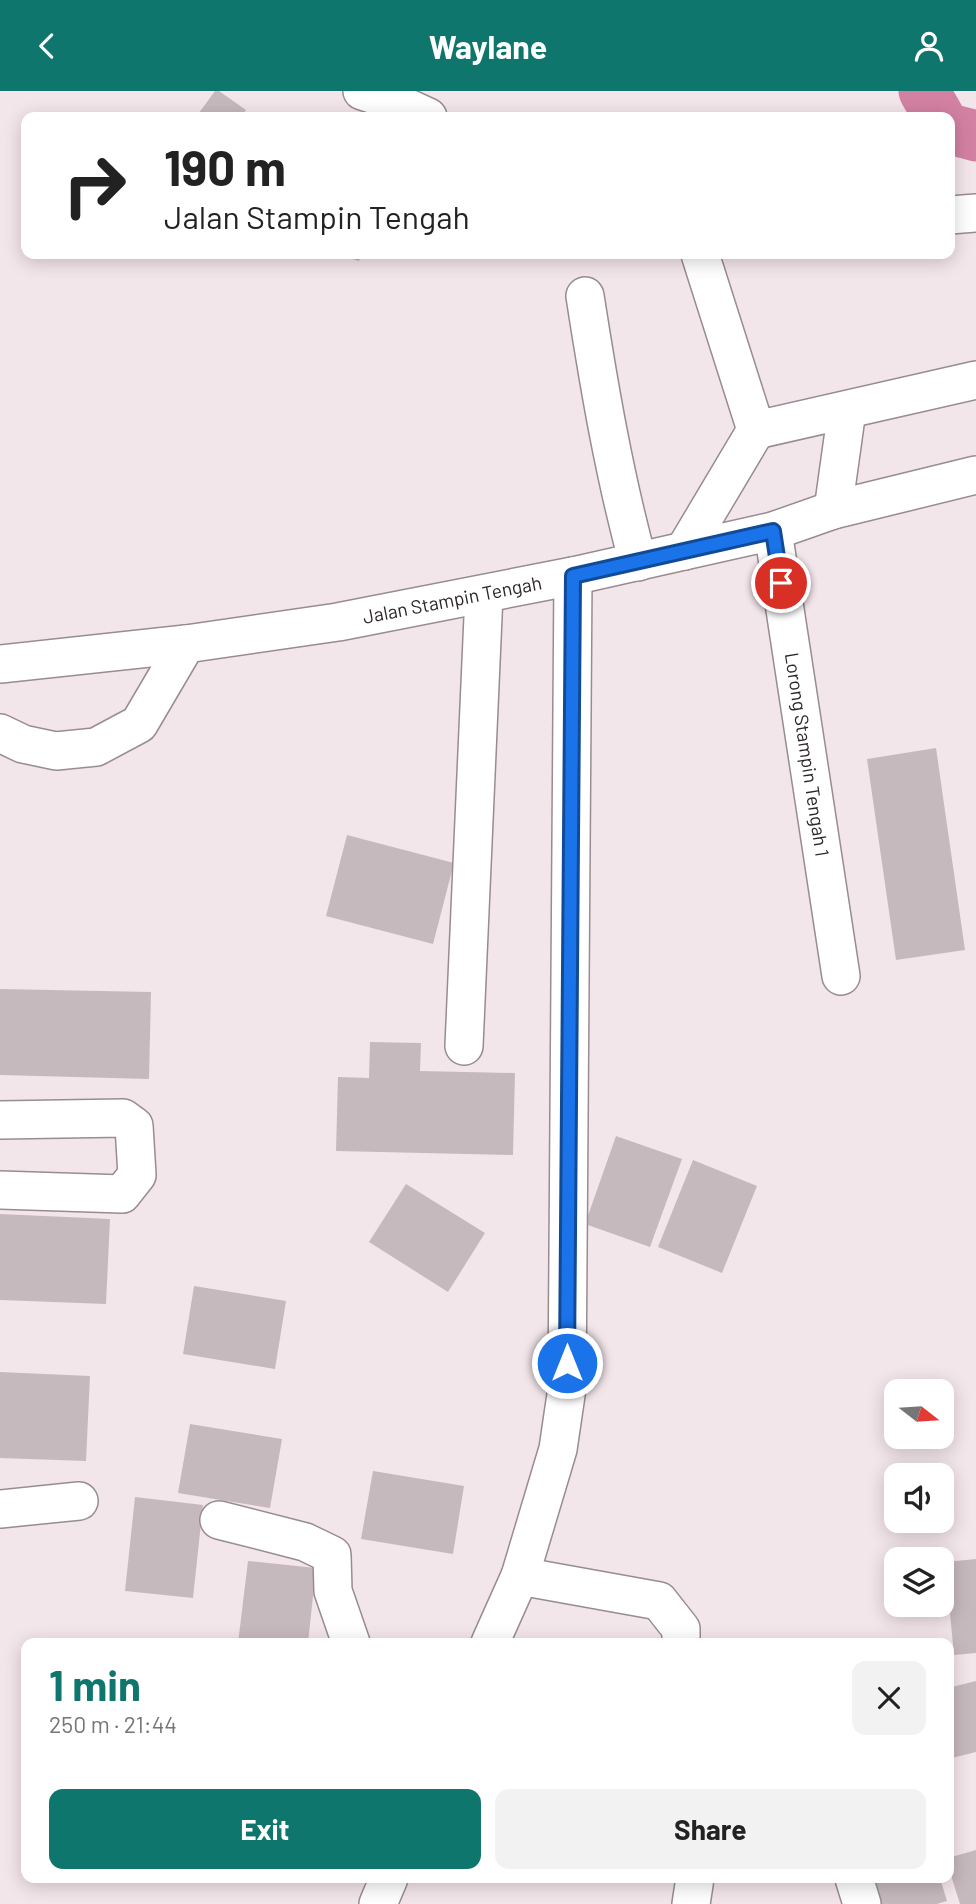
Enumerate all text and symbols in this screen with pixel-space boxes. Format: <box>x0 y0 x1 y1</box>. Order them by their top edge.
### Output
icon: back <box>28 27 66 65</box>
text: Waylane <box>429 27 547 65</box>
icon: person <box>910 27 948 65</box>
text: 190 m <box>164 137 286 196</box>
icon: right <box>49 140 140 231</box>
text: Jalan Stampin Tengah <box>164 197 470 235</box>
pin <box>751 553 811 613</box>
icon: arrive <box>762 564 800 602</box>
street label: Jalan Stampin Tengah <box>361 570 543 628</box>
street label: Lorong Stampin Tengah 1 <box>781 651 835 858</box>
position arrow <box>530 1326 604 1400</box>
north arrow <box>884 1379 954 1449</box>
map controls <box>884 1379 954 1617</box>
button: sound <box>884 1463 954 1533</box>
button: layers <box>884 1547 954 1617</box>
text: 1 min <box>49 1659 141 1709</box>
button: close <box>852 1661 926 1735</box>
text: 250 m · 21:44 <box>49 1710 177 1738</box>
button: Exit <box>49 1789 481 1869</box>
button: Share <box>495 1789 926 1869</box>

